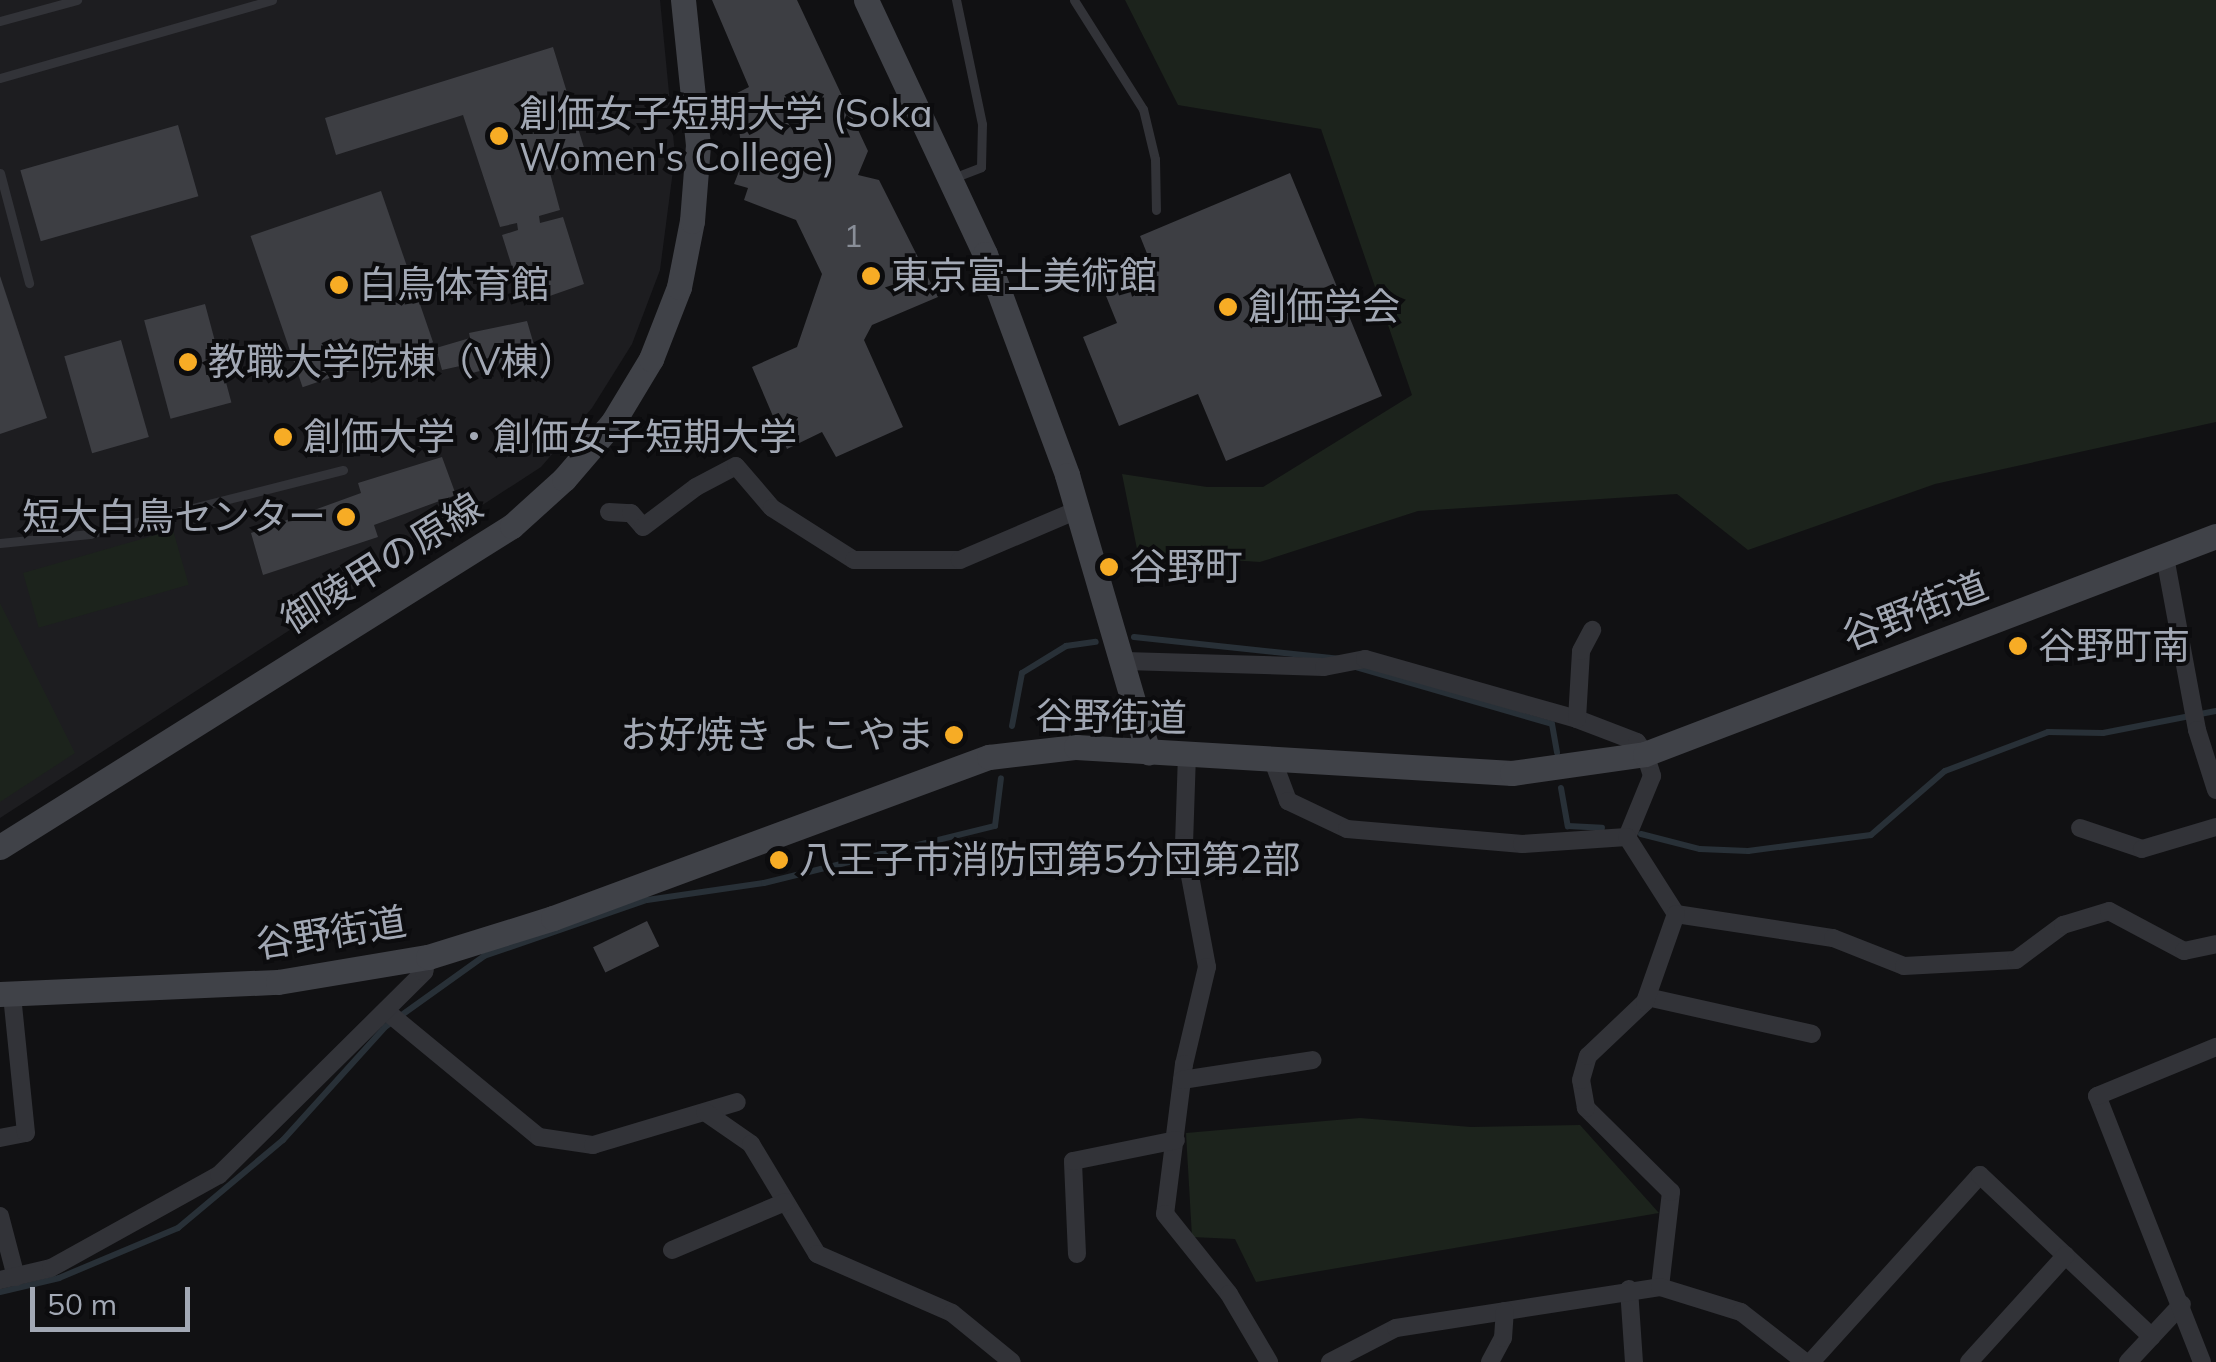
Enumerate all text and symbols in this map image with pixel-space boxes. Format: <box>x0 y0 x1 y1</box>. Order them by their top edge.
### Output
place label: 創価女子短期大学 (Soka Women's College) <box>519 91 933 180</box>
marker: 創価女子短期大学 (Soka Women's College) <box>488 125 510 147</box>
house number: 1 <box>843 216 863 254</box>
place label: 東京富士美術館 <box>891 253 1157 299</box>
place label: 白鳥体育館 <box>359 262 549 308</box>
marker: 東京富士美術館 <box>860 265 882 287</box>
marker: 白鳥体育館 <box>328 274 350 296</box>
place label: 創価学会 <box>1248 284 1400 330</box>
marker: 創価学会 <box>1217 296 1239 318</box>
place label: 教職大学院棟（V棟） <box>208 339 577 385</box>
marker: 教職大学院棟（V棟） <box>177 351 199 373</box>
place label: 創価大学・創価女子短期大学 <box>303 414 797 460</box>
marker: 創価大学・創価女子短期大学 <box>272 426 294 448</box>
street label: 御陵甲の原線 <box>273 483 491 643</box>
place label: 短大白鳥センター <box>22 494 326 540</box>
marker: 短大白鳥センター <box>335 506 357 528</box>
place label: 谷野町 <box>1129 544 1243 590</box>
marker: 谷野町 <box>1098 556 1120 578</box>
street label: 谷野街道 <box>1836 562 1994 660</box>
place label: 谷野町南 <box>2038 623 2190 669</box>
marker: 谷野町南 <box>2007 635 2029 657</box>
street label: 谷野街道 <box>1035 693 1187 741</box>
place label: お好焼き よこやま <box>620 712 934 758</box>
marker: お好焼き よこやま <box>943 724 965 746</box>
place label: 八王子市消防団第5分団第2部 <box>799 837 1301 883</box>
marker: 八王子市消防団第5分団第2部 <box>768 849 790 871</box>
street label: 谷野街道 <box>252 899 410 967</box>
scale bar <box>35 1267 195 1329</box>
text: 50 m <box>47 1285 117 1323</box>

